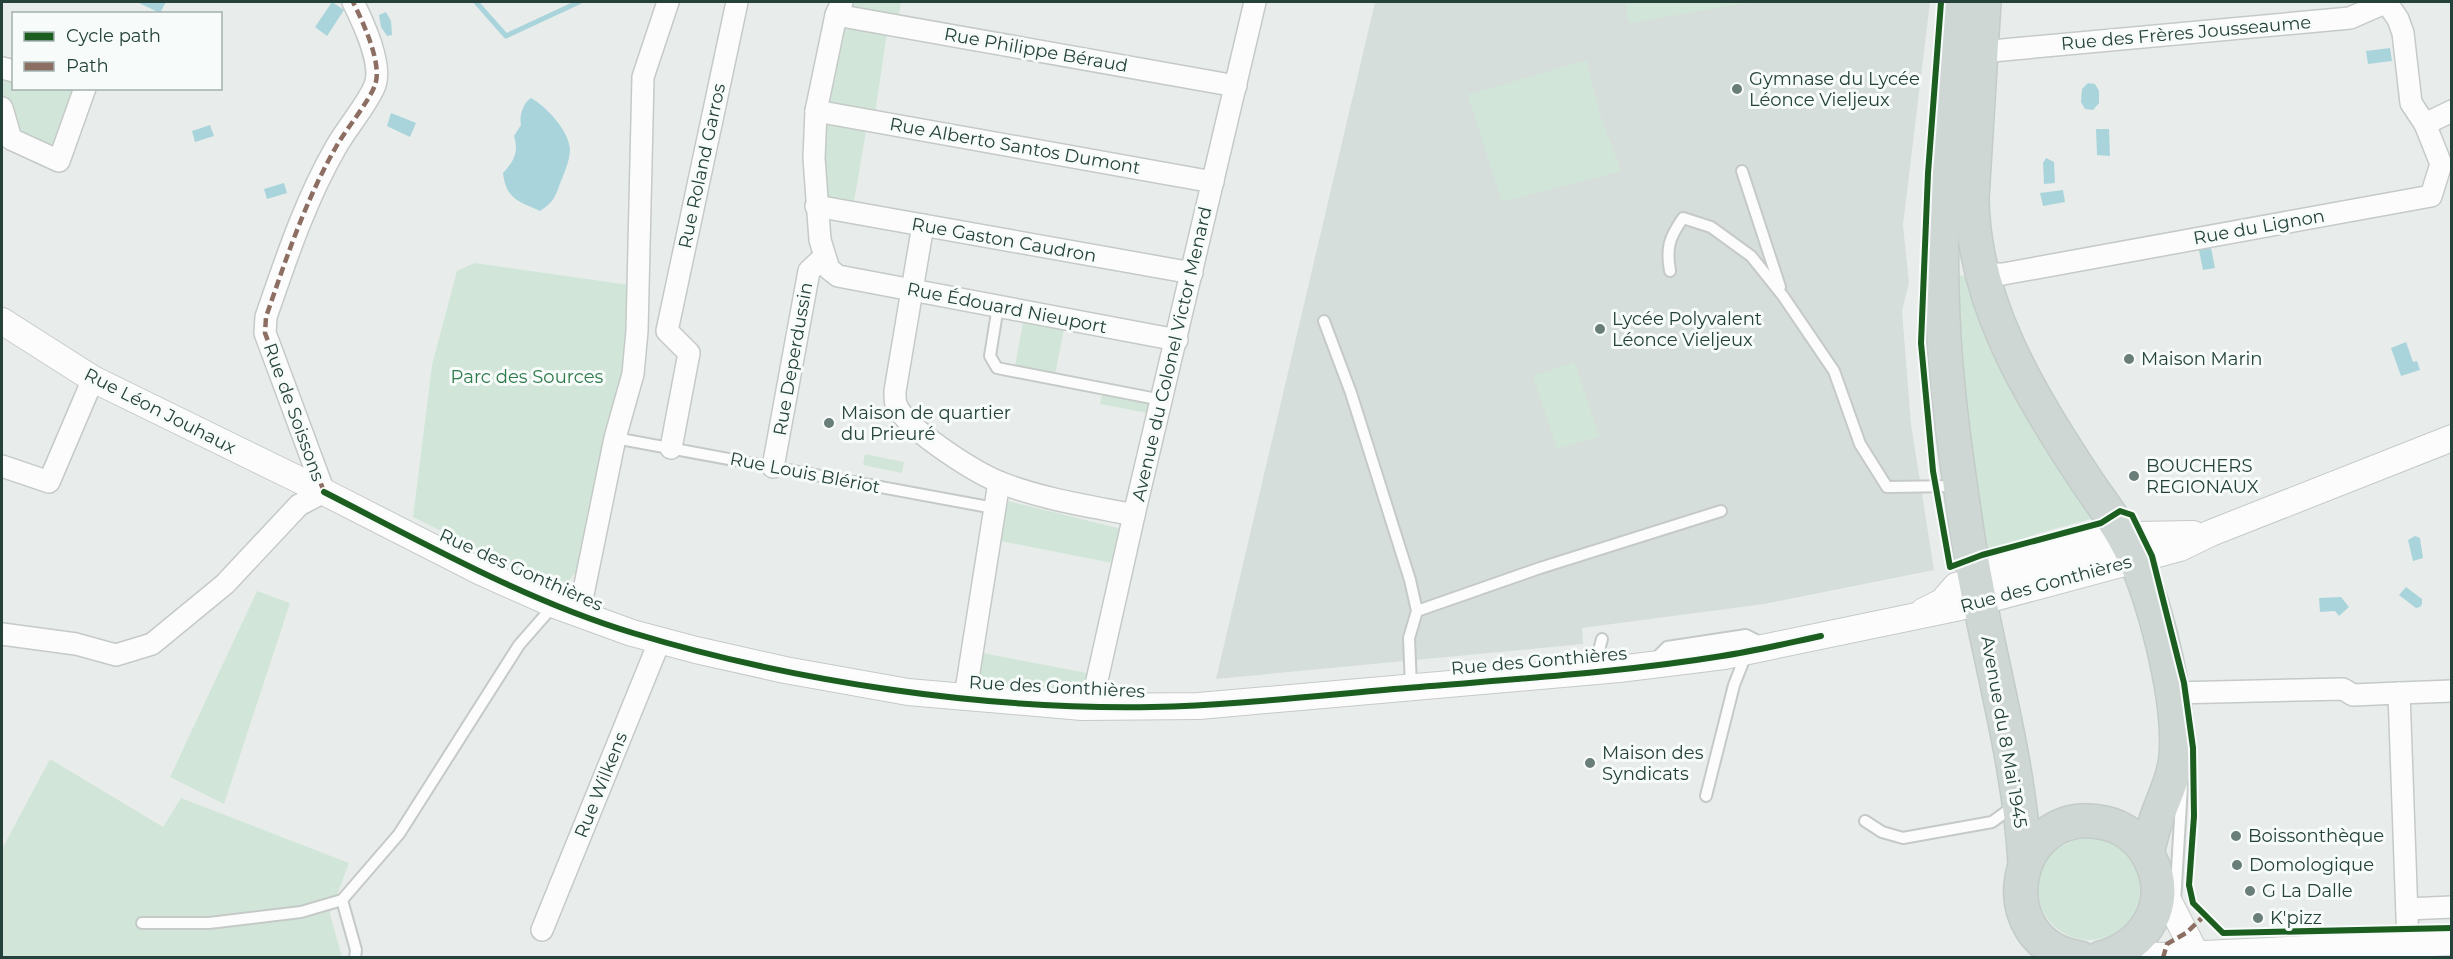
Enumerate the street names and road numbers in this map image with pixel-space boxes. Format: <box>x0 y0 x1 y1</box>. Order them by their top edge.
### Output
street label: Rue des Frères Jousseaume <box>2060 11 2312 55</box>
street label: Rue Philippe Béraud <box>942 23 1130 77</box>
street label: Rue Roland Garros <box>674 81 730 251</box>
street label: Rue Alberto Santos Dumont <box>888 113 1142 179</box>
street label: Avenue du Colonel Victor Menard <box>1127 205 1217 503</box>
street label: Rue du Lignon <box>2192 205 2326 249</box>
street label: Rue Gaston Caudron <box>910 213 1098 267</box>
street label: Rue Édouard Nieuport <box>905 278 1109 338</box>
street label: Rue Deperdussin <box>769 281 817 437</box>
street label: Rue de Soissons <box>259 340 329 484</box>
street label: Rue Léon Jouhaux <box>81 363 240 459</box>
street label: Rue Louis Blériot <box>728 448 882 498</box>
street label: Rue des Gonthières <box>436 524 606 616</box>
street label: Rue des Gonthières <box>1958 550 2134 617</box>
street label: Avenue du 8 Mai 1945 <box>1976 634 2032 830</box>
street label: Rue des Gonthières <box>1450 642 1628 680</box>
street label: Rue des Gonthières <box>968 671 1146 703</box>
street label: Rue Wilkens <box>570 729 632 841</box>

